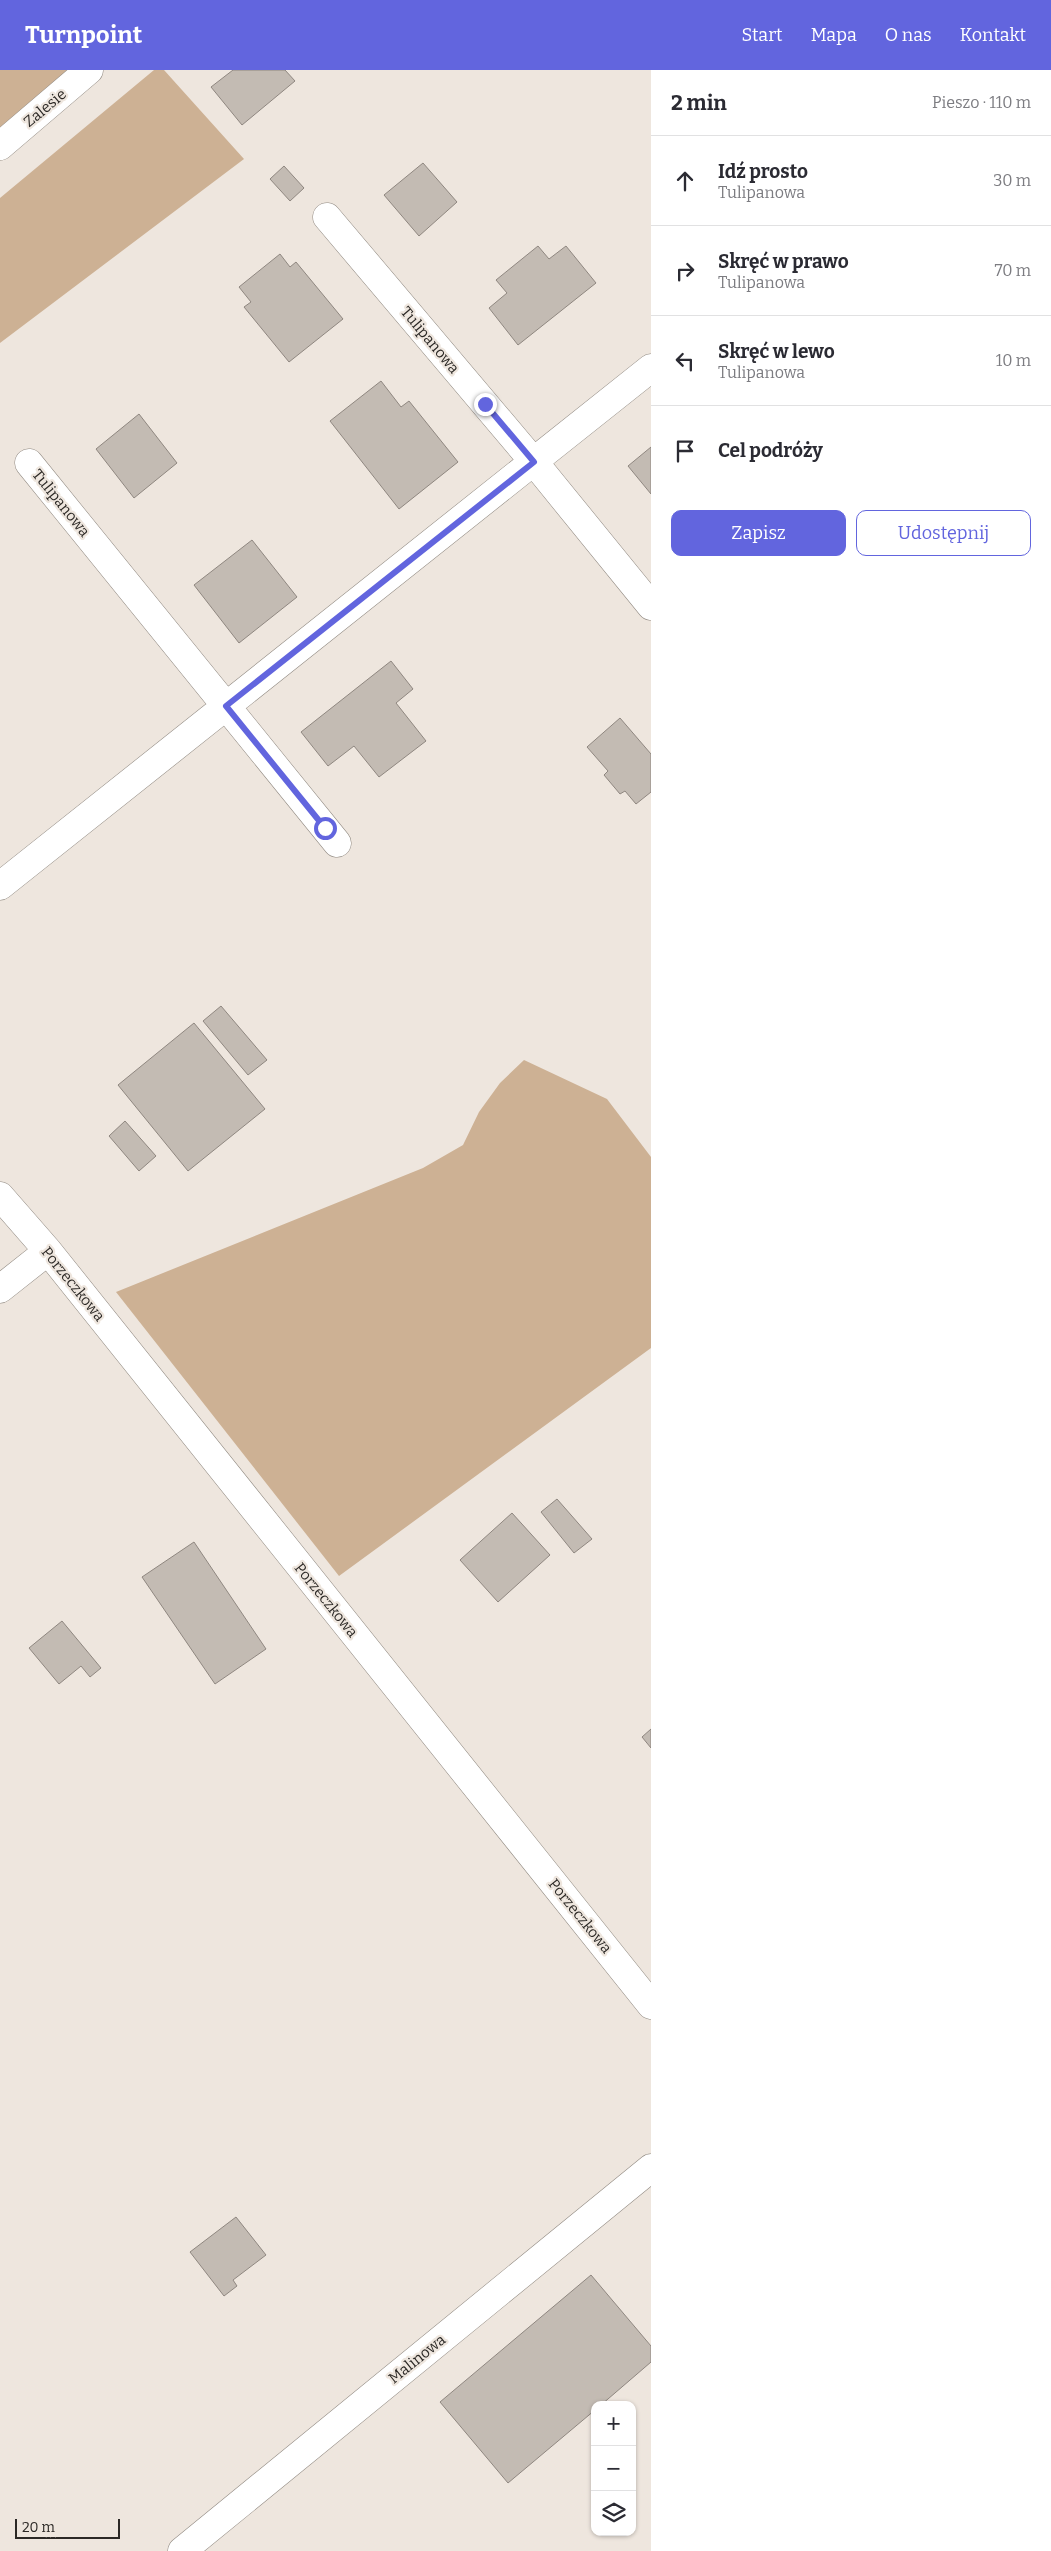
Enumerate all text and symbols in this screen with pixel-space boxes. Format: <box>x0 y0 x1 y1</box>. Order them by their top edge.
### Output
text: Turnpoint <box>25 21 142 49</box>
text: Start <box>741 24 783 46</box>
text: Mapa <box>811 24 857 46</box>
text: O nas <box>885 24 932 46</box>
text: Kontakt <box>960 24 1026 46</box>
street label: Zalesie <box>20 85 70 131</box>
text: 2 min <box>671 90 727 116</box>
text: Pieszo · 110 m <box>932 93 1031 112</box>
text: Idź prosto <box>718 160 808 183</box>
icon: ahead <box>671 167 699 195</box>
text: 30 m <box>993 171 1031 190</box>
text: Tulipanowa <box>718 183 805 202</box>
text: Skręć w prawo <box>718 250 849 273</box>
icon: right <box>671 257 699 285</box>
text: 70 m <box>995 261 1031 280</box>
text: Tulipanowa <box>718 273 805 292</box>
street label: Tulipanowa <box>397 303 463 377</box>
text: Skręć w lewo <box>718 340 835 363</box>
icon: left <box>671 347 699 375</box>
text: 10 m <box>996 351 1031 370</box>
text: Tulipanowa <box>718 363 805 382</box>
route end <box>474 393 497 416</box>
icon: arrive <box>671 437 699 465</box>
text: Cel podróży <box>718 439 823 462</box>
street label: Tulipanowa <box>28 466 94 540</box>
button: Zapisz <box>671 510 846 556</box>
button: Udostępnij <box>856 510 1031 556</box>
route start <box>314 817 337 840</box>
street label: Porzeczkowa <box>38 1243 108 1325</box>
street label: Porzeczkowa <box>291 1559 361 1641</box>
street label: Porzeczkowa <box>545 1875 615 1957</box>
street label: Malinowa <box>385 2331 449 2387</box>
map controls <box>591 2401 636 2536</box>
button: + <box>591 2401 636 2446</box>
button: − <box>591 2446 636 2491</box>
button: layers <box>591 2491 636 2536</box>
scale bar <box>15 2516 120 2539</box>
text: 20 m <box>22 2519 55 2536</box>

